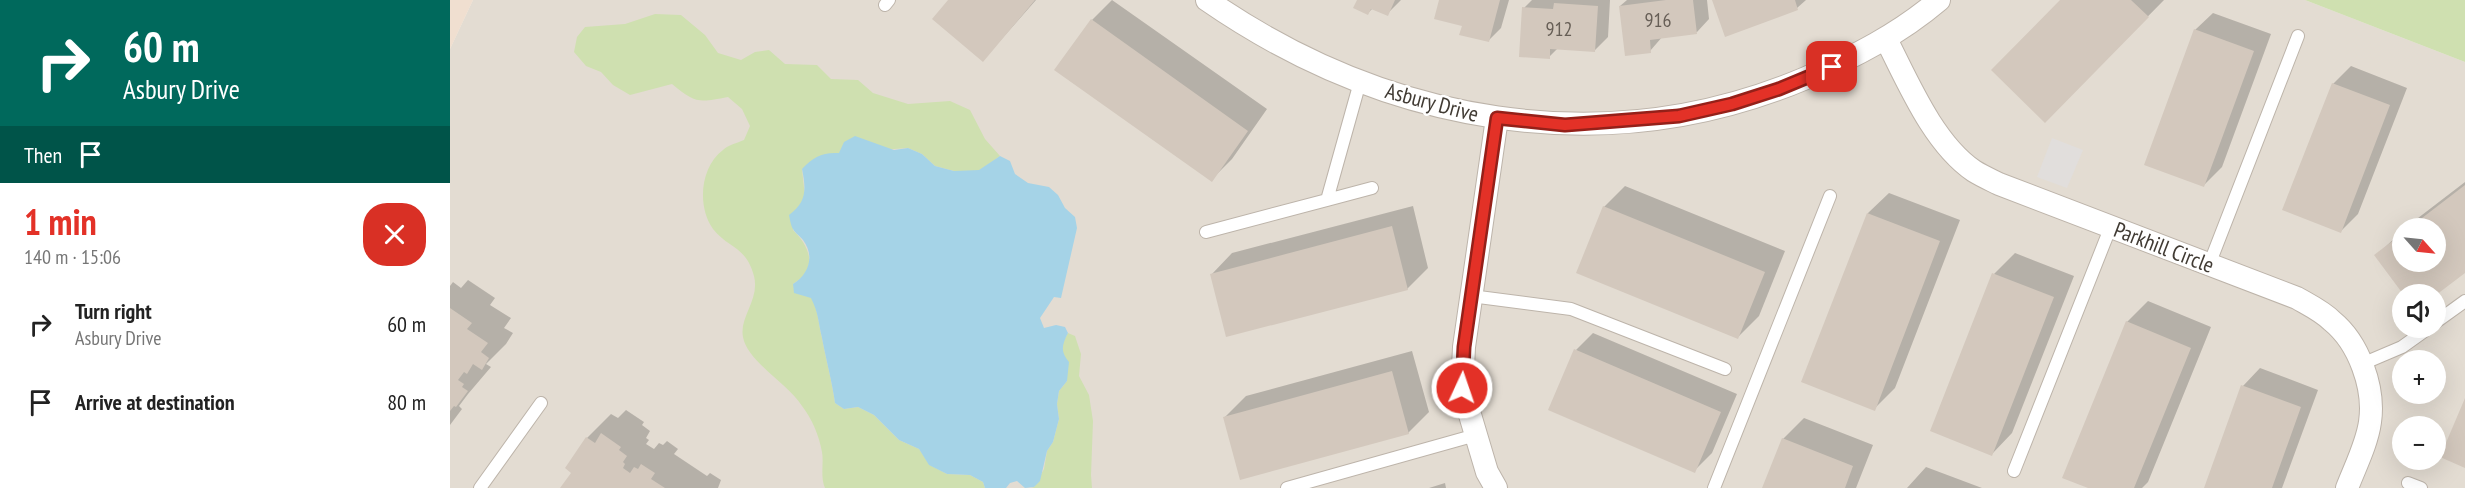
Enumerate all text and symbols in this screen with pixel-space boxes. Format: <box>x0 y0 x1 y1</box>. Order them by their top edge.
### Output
house number: 916 <box>1645 7 1672 33</box>
house number: 912 <box>1546 16 1573 42</box>
text: 60 m <box>123 19 200 74</box>
icon: right <box>24 24 102 102</box>
pin <box>1806 41 1857 92</box>
icon: arrive <box>1815 50 1848 83</box>
text: Asbury Drive <box>123 72 240 106</box>
street label: Asbury Drive <box>1382 76 1482 128</box>
icon: arrive <box>74 138 107 171</box>
text: Then <box>24 141 62 169</box>
text: 1 min <box>24 198 97 245</box>
button: close <box>363 203 426 266</box>
street label: Parkhill Circle <box>2110 215 2218 279</box>
north arrow <box>2392 218 2446 272</box>
map controls <box>2392 218 2446 470</box>
text: 140 m · 15:06 <box>24 244 121 270</box>
button: sound <box>2392 284 2446 338</box>
text: Turn right <box>75 297 152 325</box>
icon: right <box>24 308 57 341</box>
text: 60 m <box>387 310 426 338</box>
text: Asbury Drive <box>75 325 162 351</box>
button: + <box>2392 350 2446 404</box>
position arrow <box>1430 356 1494 420</box>
icon: arrive <box>24 386 57 419</box>
text: Arrive at destination <box>75 388 235 416</box>
text: 80 m <box>387 388 426 416</box>
button: − <box>2392 416 2446 470</box>

